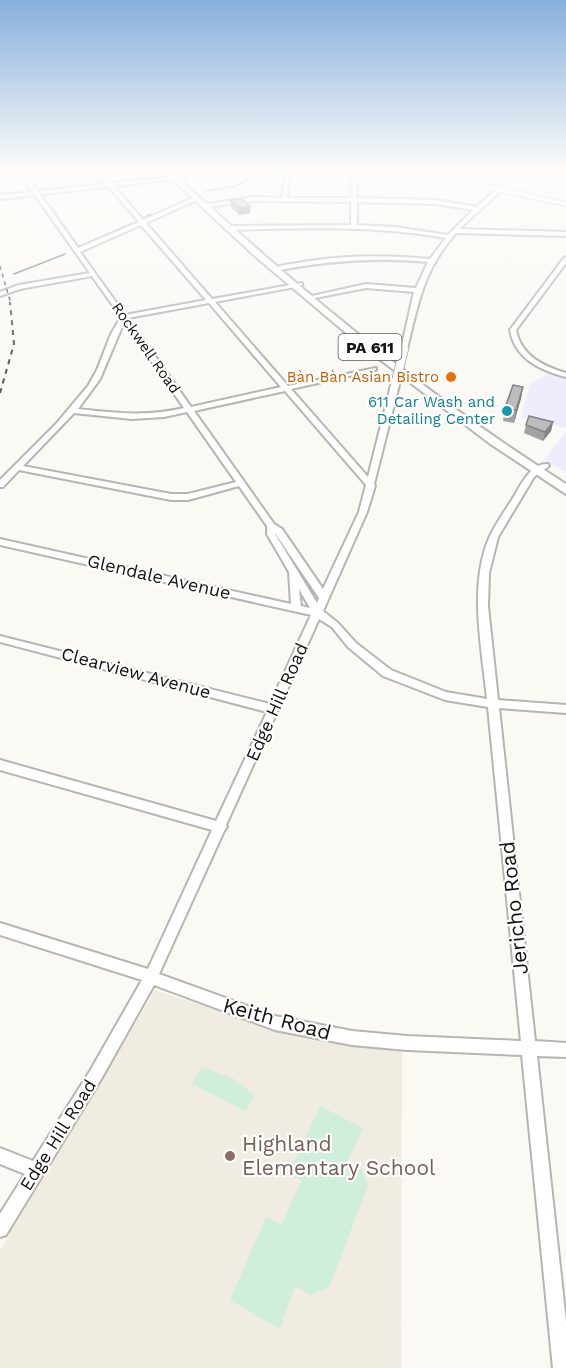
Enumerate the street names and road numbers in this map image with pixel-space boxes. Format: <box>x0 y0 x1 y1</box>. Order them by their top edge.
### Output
street label: Rockwell Road <box>108 299 184 397</box>
road number: PA 611 <box>338 334 401 360</box>
street label: Glendale Avenue <box>85 550 233 603</box>
street label: Edge Hill Road <box>241 640 312 764</box>
street label: Clearview Avenue <box>59 642 213 703</box>
street label: Jericho Road <box>494 840 533 976</box>
street label: Keith Road <box>220 992 334 1045</box>
street label: Edge Hill Road <box>15 1075 100 1194</box>

